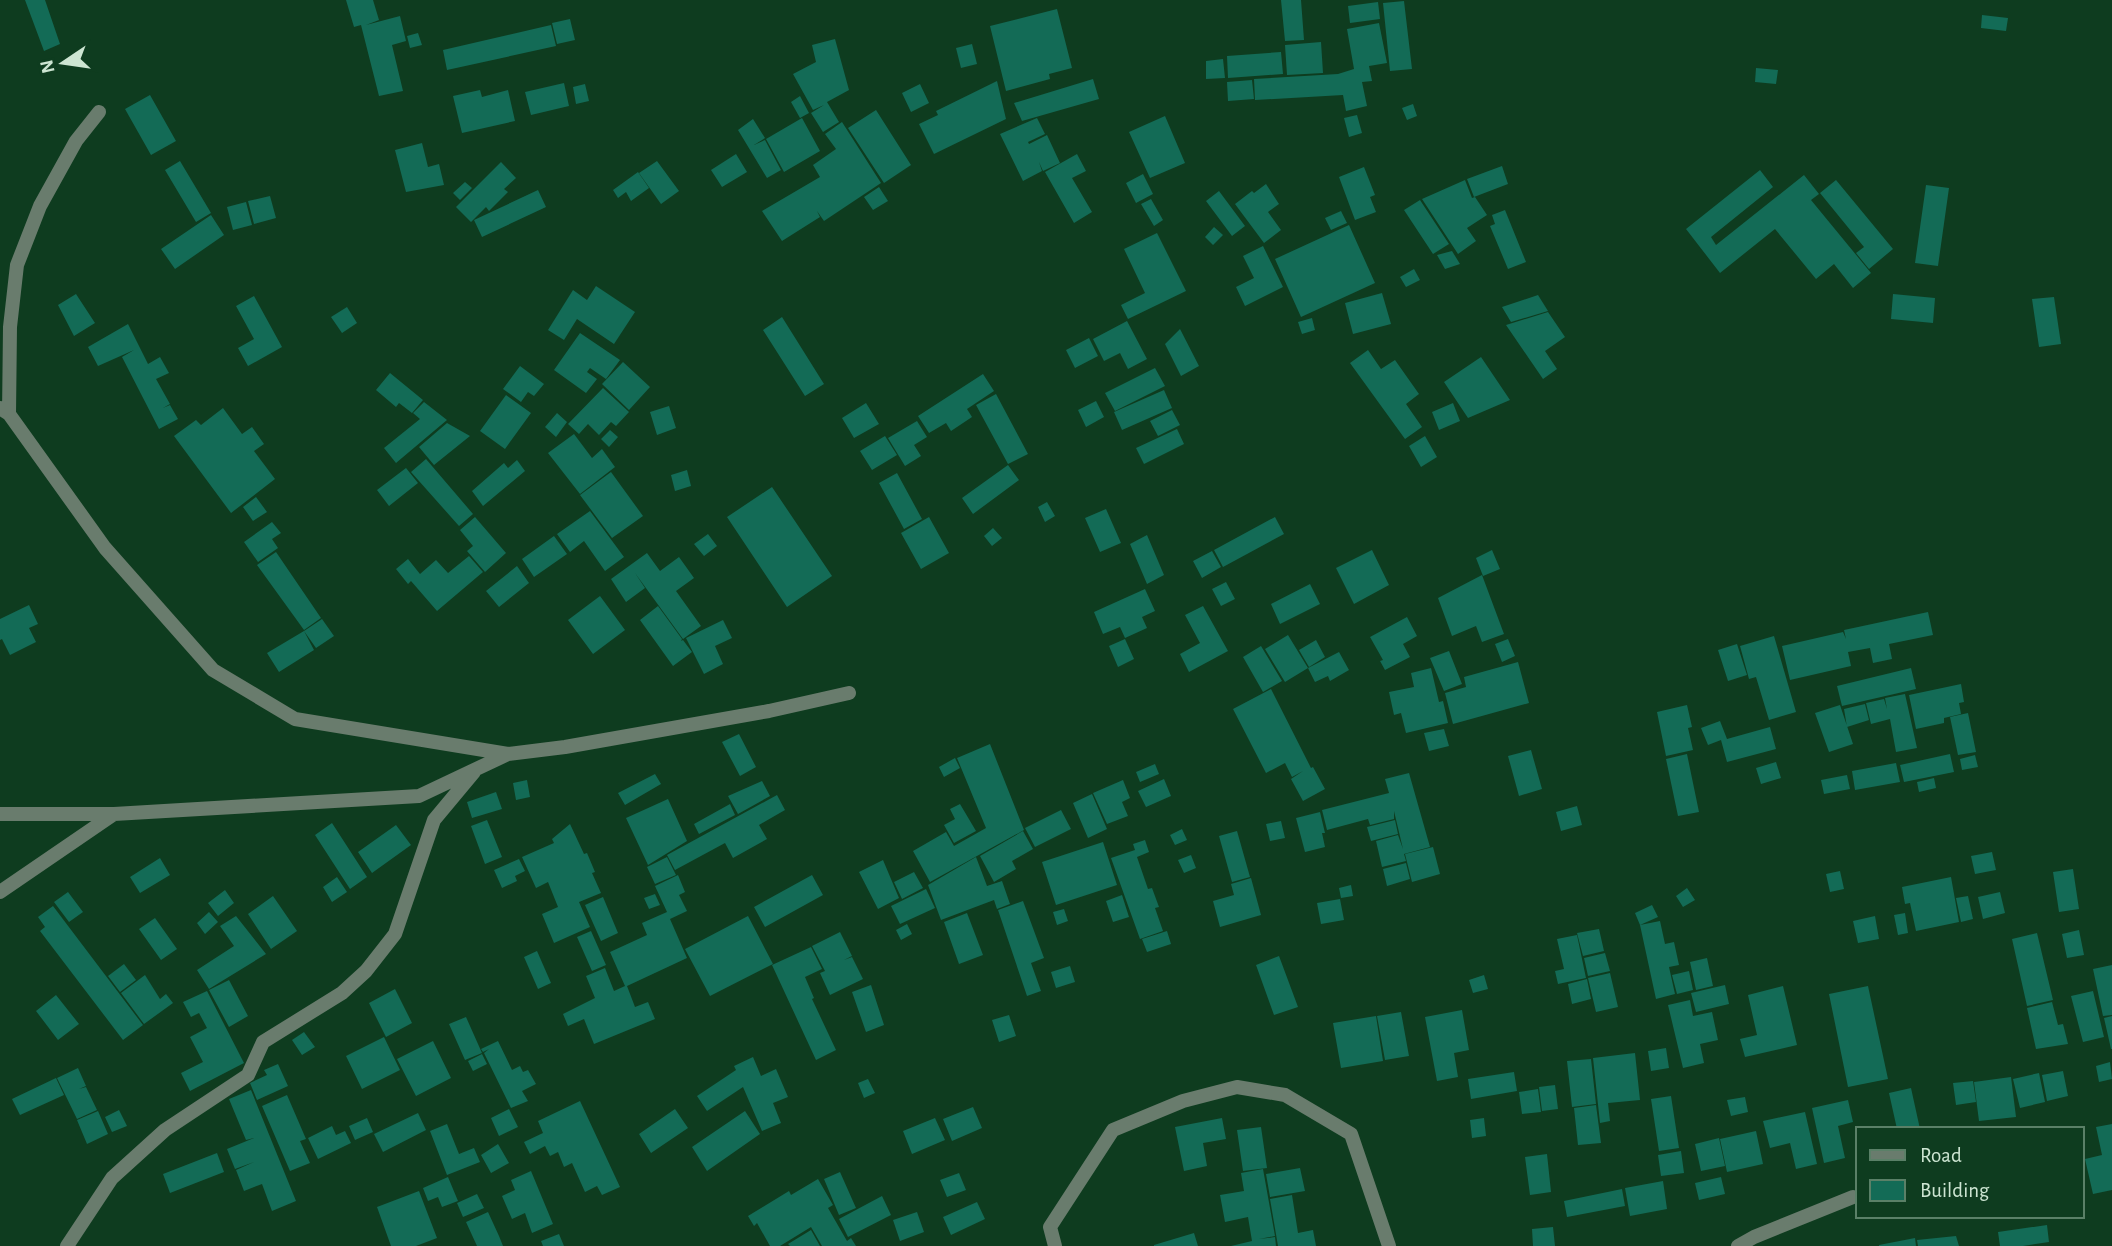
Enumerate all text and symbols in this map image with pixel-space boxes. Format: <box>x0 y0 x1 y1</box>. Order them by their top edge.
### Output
north arrow <box>28 28 98 98</box>
text: N <box>37 58 59 75</box>
legend <box>1856 1127 2084 1218</box>
text: Road <box>1920 1145 1962 1166</box>
text: Building <box>1920 1180 1990 1201</box>

